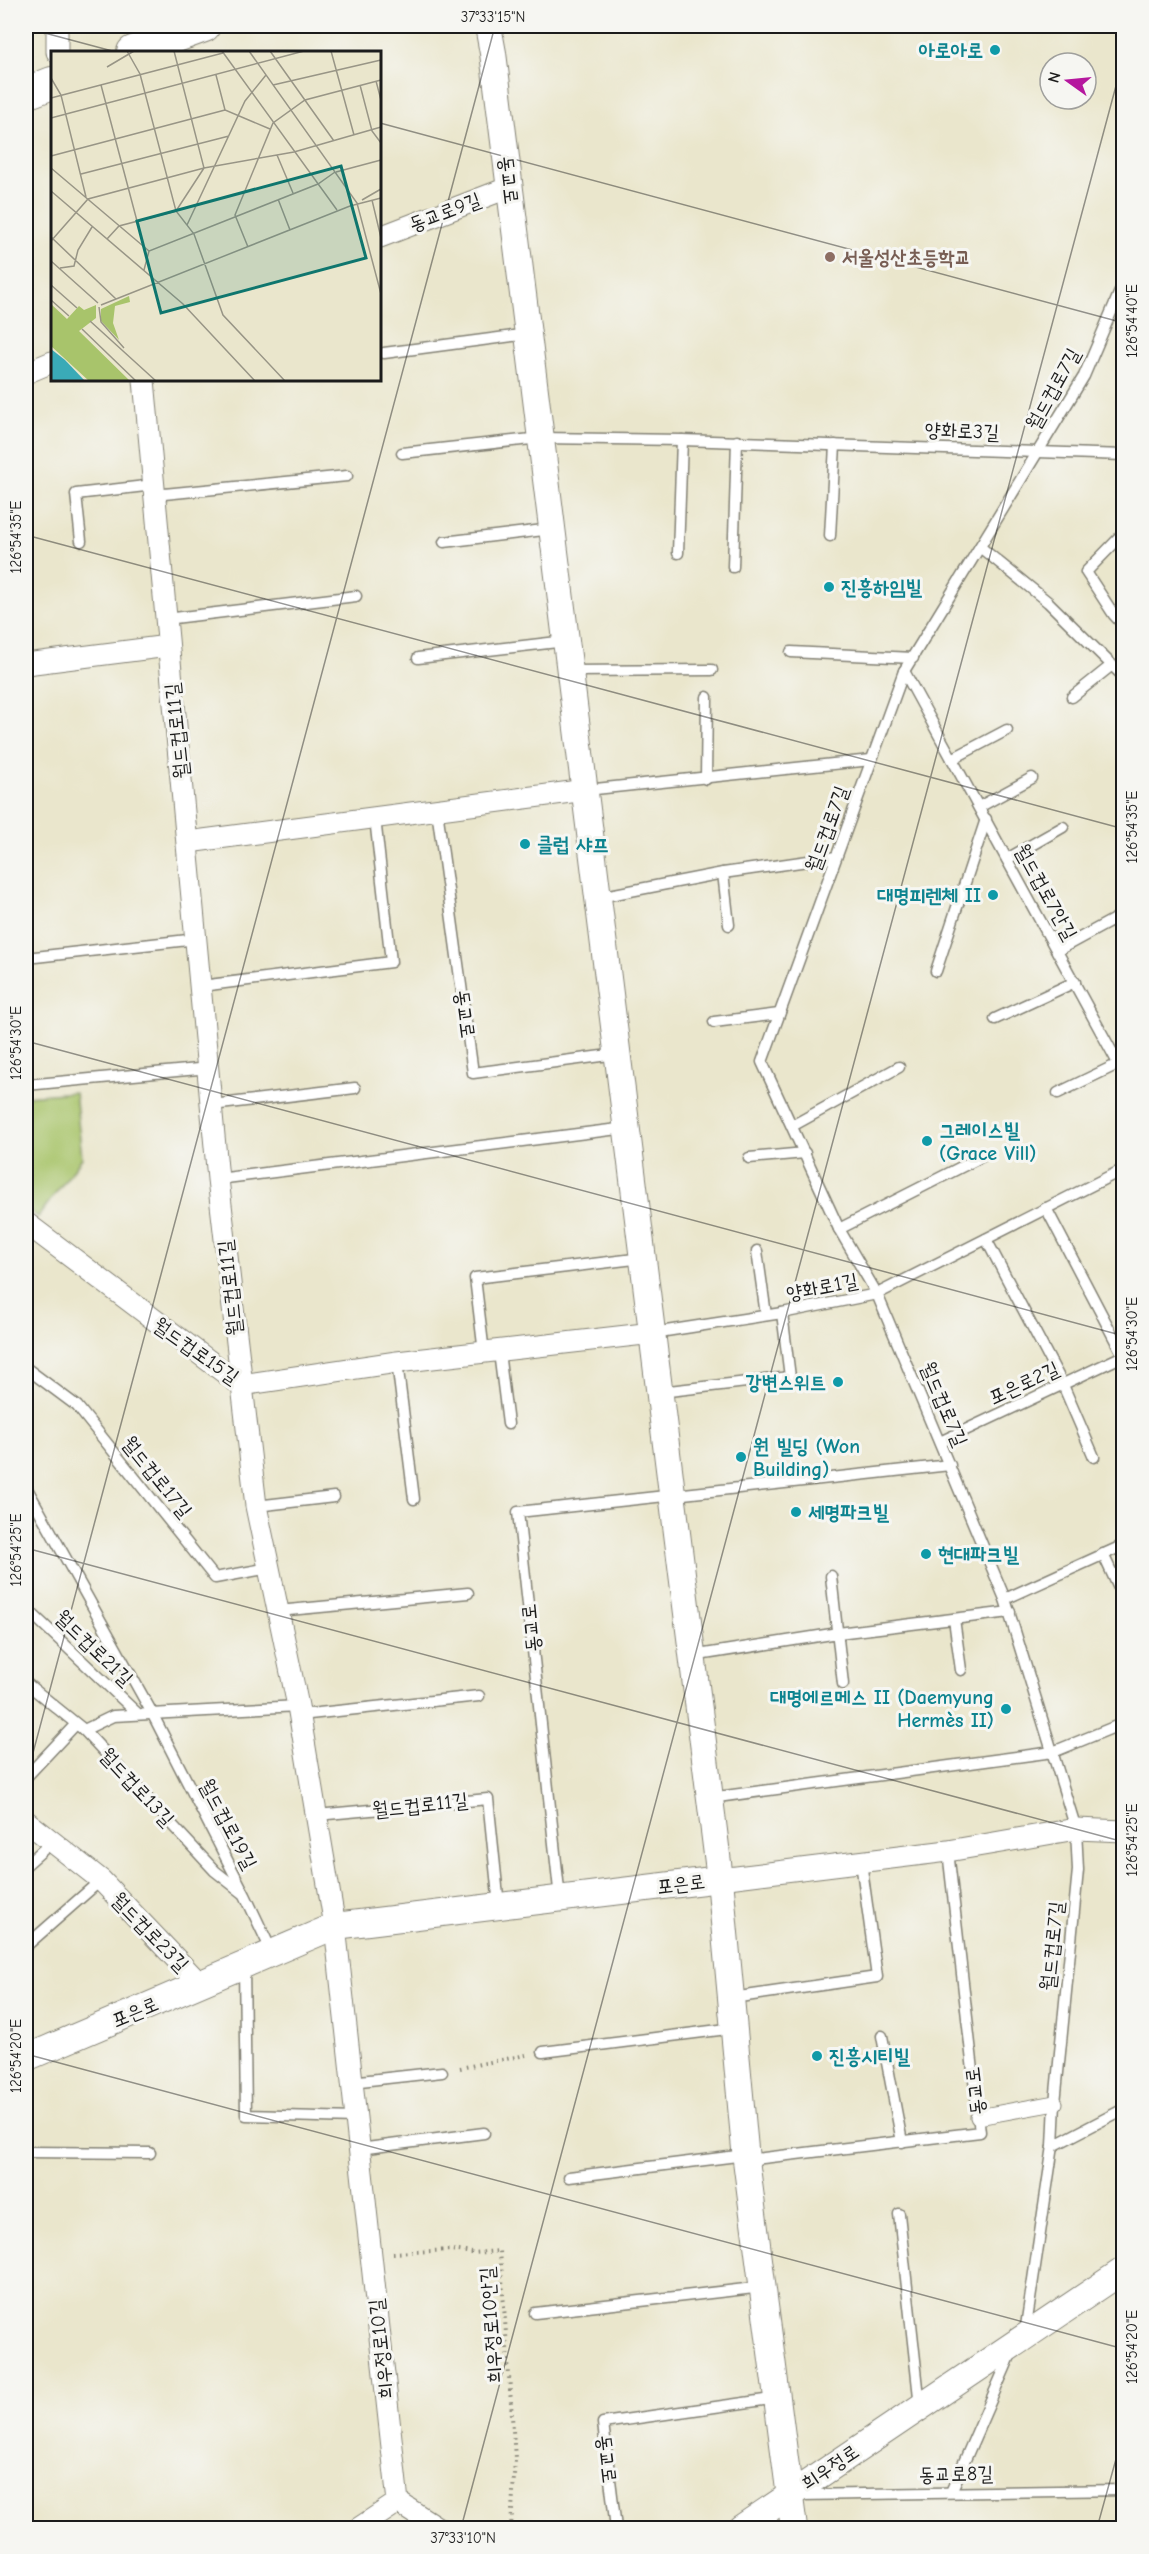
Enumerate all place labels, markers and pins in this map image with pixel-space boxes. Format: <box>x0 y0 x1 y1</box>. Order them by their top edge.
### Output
place label: 아로아로 <box>919 39 983 62</box>
marker: 아로아로 <box>988 43 1002 57</box>
place label: 서울성산초등학교 <box>842 246 971 269</box>
marker: 서울성산초등학교 <box>823 250 837 264</box>
place label: 진흥하임빌 <box>841 576 922 599</box>
marker: 진흥하임빌 <box>822 580 836 594</box>
place label: 클럽 샤프 <box>537 833 609 856</box>
marker: 클럽 샤프 <box>518 837 532 851</box>
place label: 대명피렌체 II <box>877 884 981 907</box>
marker: 대명피렌체 II <box>986 888 1000 902</box>
place label: 그레이스빌 (Grace Vill) <box>939 1119 1036 1165</box>
marker: 그레이스빌 (Grace Vill) <box>920 1134 934 1148</box>
place label: 강변스위트 <box>746 1371 826 1394</box>
marker: 강변스위트 <box>831 1375 845 1389</box>
place label: 원 빌딩 (Won Building) <box>753 1435 860 1481</box>
marker: 원 빌딩 (Won Building) <box>734 1450 748 1464</box>
place label: 세명파크빌 <box>808 1501 889 1524</box>
marker: 세명파크빌 <box>789 1505 803 1519</box>
place label: 현대파크빌 <box>938 1543 1019 1566</box>
marker: 현대파크빌 <box>919 1547 933 1561</box>
place label: 대명에르메스 II (Daemyung Hermès II) <box>770 1686 994 1732</box>
marker: 대명에르메스 II (Daemyung Hermès II) <box>999 1702 1013 1716</box>
place label: 진흥시티빌 <box>829 2045 910 2068</box>
marker: 진흥시티빌 <box>810 2049 824 2063</box>

